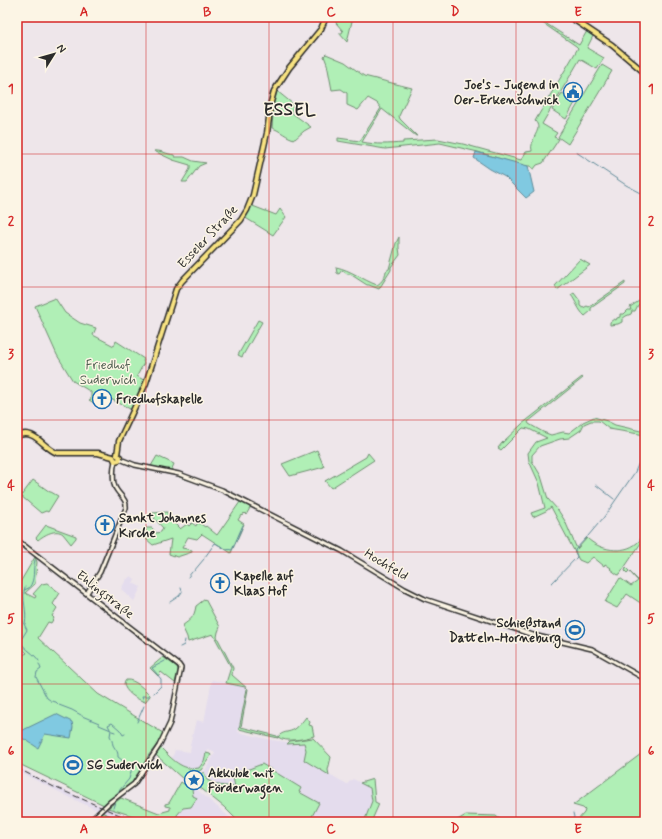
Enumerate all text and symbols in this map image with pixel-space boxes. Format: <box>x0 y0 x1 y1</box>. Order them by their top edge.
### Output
text: A <box>80 4 88 21</box>
text: B <box>203 4 212 21</box>
text: C <box>326 4 336 21</box>
text: D <box>451 4 460 21</box>
text: E <box>574 4 582 21</box>
north arrow <box>34 34 74 74</box>
text: N <box>53 41 69 56</box>
place label: Joe's - Jugend in Oer-Erkenschwick <box>454 77 560 109</box>
text: 1 <box>8 81 14 98</box>
public building icon: Joe's - Jugend in Oer-Erkenschwick <box>562 81 584 103</box>
text: 1 <box>648 81 654 98</box>
district label: ESSEL <box>264 99 316 121</box>
street label: Esseler Straße <box>174 202 242 272</box>
text: 2 <box>8 213 15 230</box>
text: 2 <box>648 213 655 230</box>
text: 3 <box>8 346 14 363</box>
text: 3 <box>648 346 654 363</box>
park label: Friedhof Suderwich <box>80 357 136 389</box>
church icon: Friedhofskapelle <box>91 388 113 410</box>
place label: Friedhofskapelle <box>116 391 203 408</box>
text: 4 <box>7 478 15 495</box>
text: 4 <box>647 478 655 495</box>
place label: Sankt Johannes Kirche <box>119 510 206 542</box>
church icon: Sankt Johannes Kirche <box>94 514 116 536</box>
street label: Hochfeld <box>361 545 411 585</box>
street label: Ehlingstraße <box>71 567 137 625</box>
place label: Kapelle auf Klaas Hof <box>234 568 294 600</box>
church icon: Kapelle auf Klaas Hof <box>209 572 231 594</box>
text: 5 <box>7 611 15 628</box>
text: 5 <box>647 611 655 628</box>
place label: Schießstand Datteln-Horneburg <box>449 615 561 649</box>
sports icon: Schießstand Datteln-Horneburg <box>564 619 586 641</box>
text: 6 <box>8 743 15 760</box>
text: 6 <box>648 743 655 760</box>
sports icon: SG Suderwich <box>62 754 84 776</box>
place label: SG Suderwich <box>87 757 163 774</box>
place label: Akkulok mit Förderwagen <box>208 765 283 800</box>
place icon: Akkulok mit Förderwagen <box>183 769 205 791</box>
text: A <box>80 821 88 838</box>
text: B <box>203 821 212 838</box>
text: C <box>326 821 336 838</box>
text: D <box>451 821 460 838</box>
text: E <box>574 821 582 838</box>

